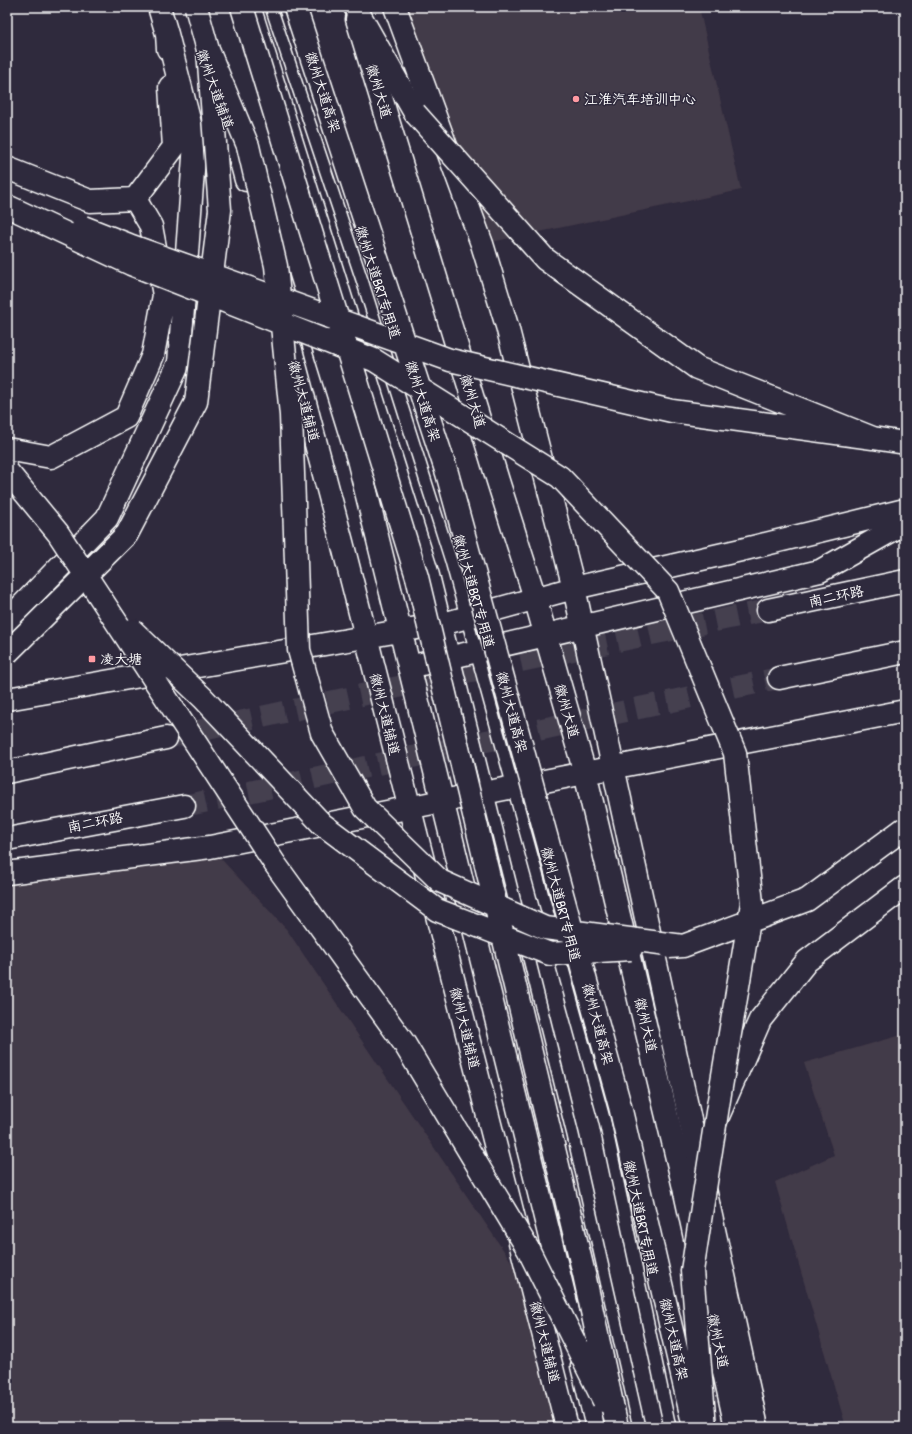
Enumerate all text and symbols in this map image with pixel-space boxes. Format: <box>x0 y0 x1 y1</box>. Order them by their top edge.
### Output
street label: 徽州大道辅道 <box>192 46 239 132</box>
street label: 徽州大道高架 <box>301 49 345 135</box>
street label: 徽州大道 <box>362 61 397 120</box>
place label: 江淮汽车培训中心 <box>584 89 696 108</box>
marker: 江淮汽车培训中心 <box>571 94 581 104</box>
street label: 徽州大道BRT专用道 <box>351 223 406 341</box>
street label: 徽州大道辅道 <box>284 358 325 444</box>
street label: 徽州大道高架 <box>401 358 445 444</box>
street label: 徽州大道 <box>456 371 491 430</box>
street label: 徽州大道BRT专用道 <box>449 532 500 650</box>
street label: 南二环路 <box>807 580 865 611</box>
place label: 凌大塘 <box>100 649 142 668</box>
marker: 凌大塘 <box>87 654 97 664</box>
street label: 徽州大道高架 <box>492 669 533 755</box>
street label: 徽州大道辅道 <box>366 671 405 757</box>
street label: 徽州大道 <box>551 681 584 740</box>
street label: 南二环路 <box>66 807 124 836</box>
street label: 徽州大道BRT专用道 <box>537 844 586 963</box>
street label: 徽州大道高架 <box>578 981 619 1067</box>
street label: 徽州大道辅道 <box>446 985 485 1071</box>
street label: 徽州大道 <box>631 995 662 1054</box>
street label: 徽州大道BRT专用道 <box>620 1158 663 1278</box>
street label: 徽州大道高架 <box>656 1296 693 1382</box>
street label: 徽州大道辅道 <box>526 1299 565 1385</box>
street label: 徽州大道 <box>703 1312 734 1370</box>

